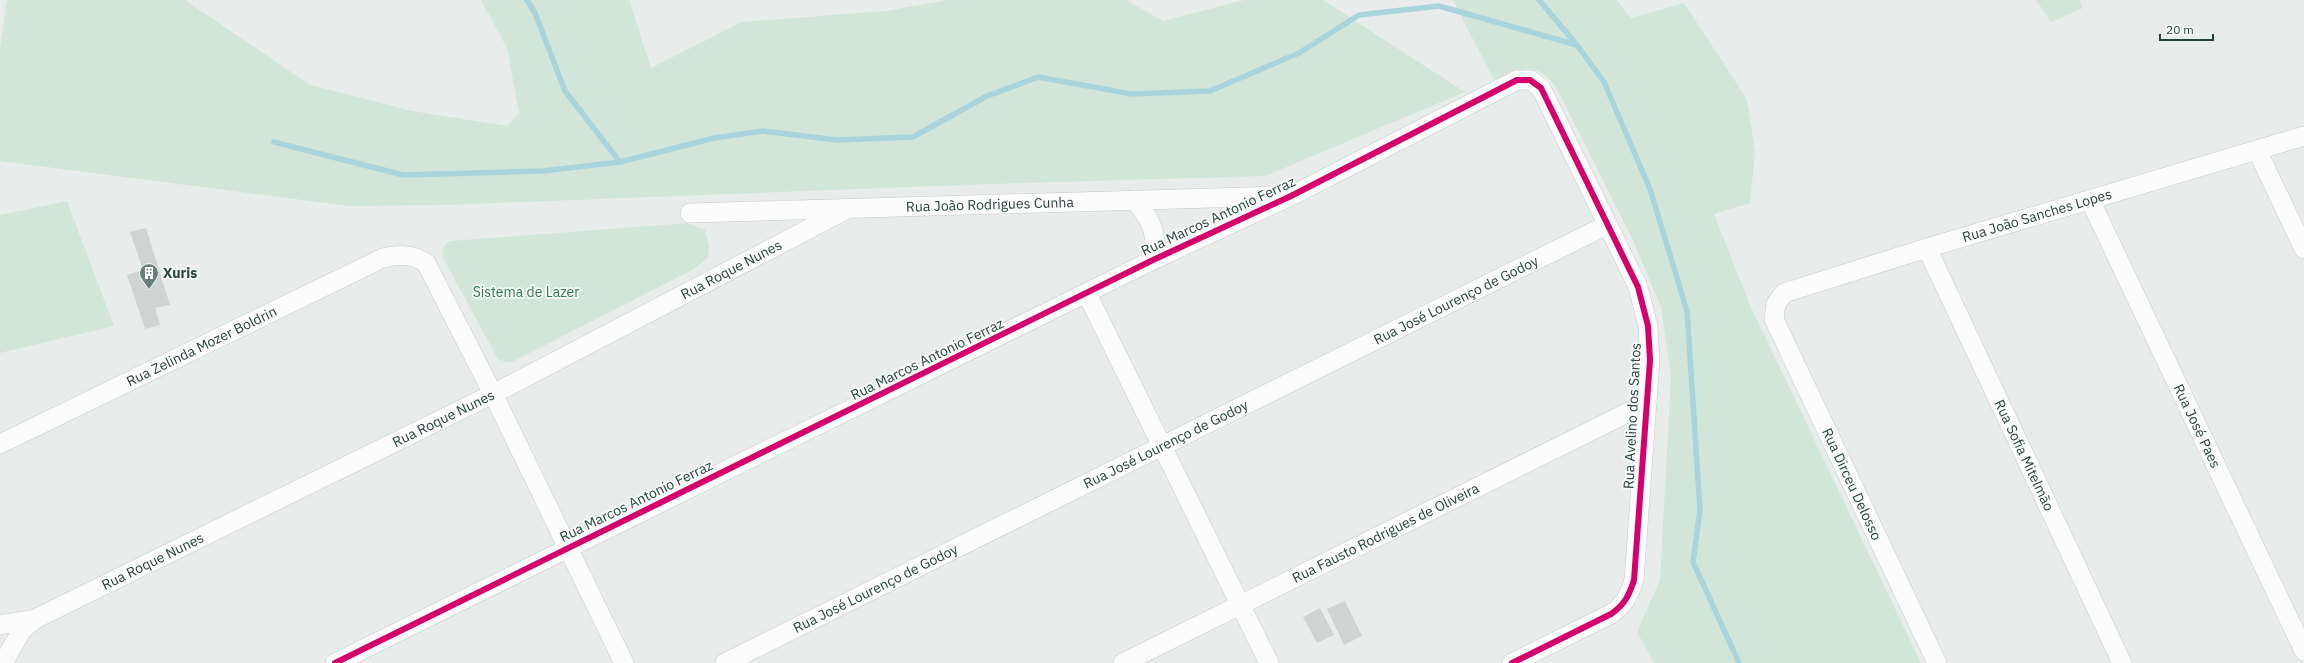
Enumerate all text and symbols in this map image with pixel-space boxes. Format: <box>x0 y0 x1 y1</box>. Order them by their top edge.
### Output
scale bar <box>2160 16 2213 42</box>
text: 20 m <box>2166 22 2194 37</box>
street label: Rua Marcos Antonio Ferraz <box>1138 172 1298 260</box>
street label: Rua João Sanches Lopes <box>1960 185 2114 246</box>
street label: Rua João Rodrigues Cunha <box>906 193 1075 216</box>
street label: Rua Roque Nunes <box>677 236 785 303</box>
street label: Rua José Lourenço de Godoy <box>1370 252 1541 349</box>
building icon: Xuris <box>138 262 160 290</box>
place label: Xuris <box>163 264 197 282</box>
park label: Sistema de Lazer <box>473 283 579 301</box>
street label: Rua Zelinda Mozer Boldrin <box>123 302 280 390</box>
street label: Rua Marcos Antonio Ferraz <box>848 314 1007 404</box>
street label: Rua Avelino dos Santos <box>1619 342 1645 490</box>
street label: Rua José Paes <box>2170 381 2225 471</box>
street label: Rua Roque Nunes <box>389 386 498 451</box>
street label: Rua José Lourenço de Godoy <box>1080 396 1251 493</box>
street label: Rua Sofia Mitelmão <box>1990 397 2058 514</box>
street label: Rua Dirceu Delosso <box>1818 425 1886 543</box>
street label: Rua Marcos Antonio Ferraz <box>557 456 716 546</box>
street label: Rua Fausto Rodrigues de Oliveira <box>1289 479 1482 587</box>
street label: Rua Roque Nunes <box>98 528 207 594</box>
street label: Rua José Lourenço de Godoy <box>790 540 961 637</box>

